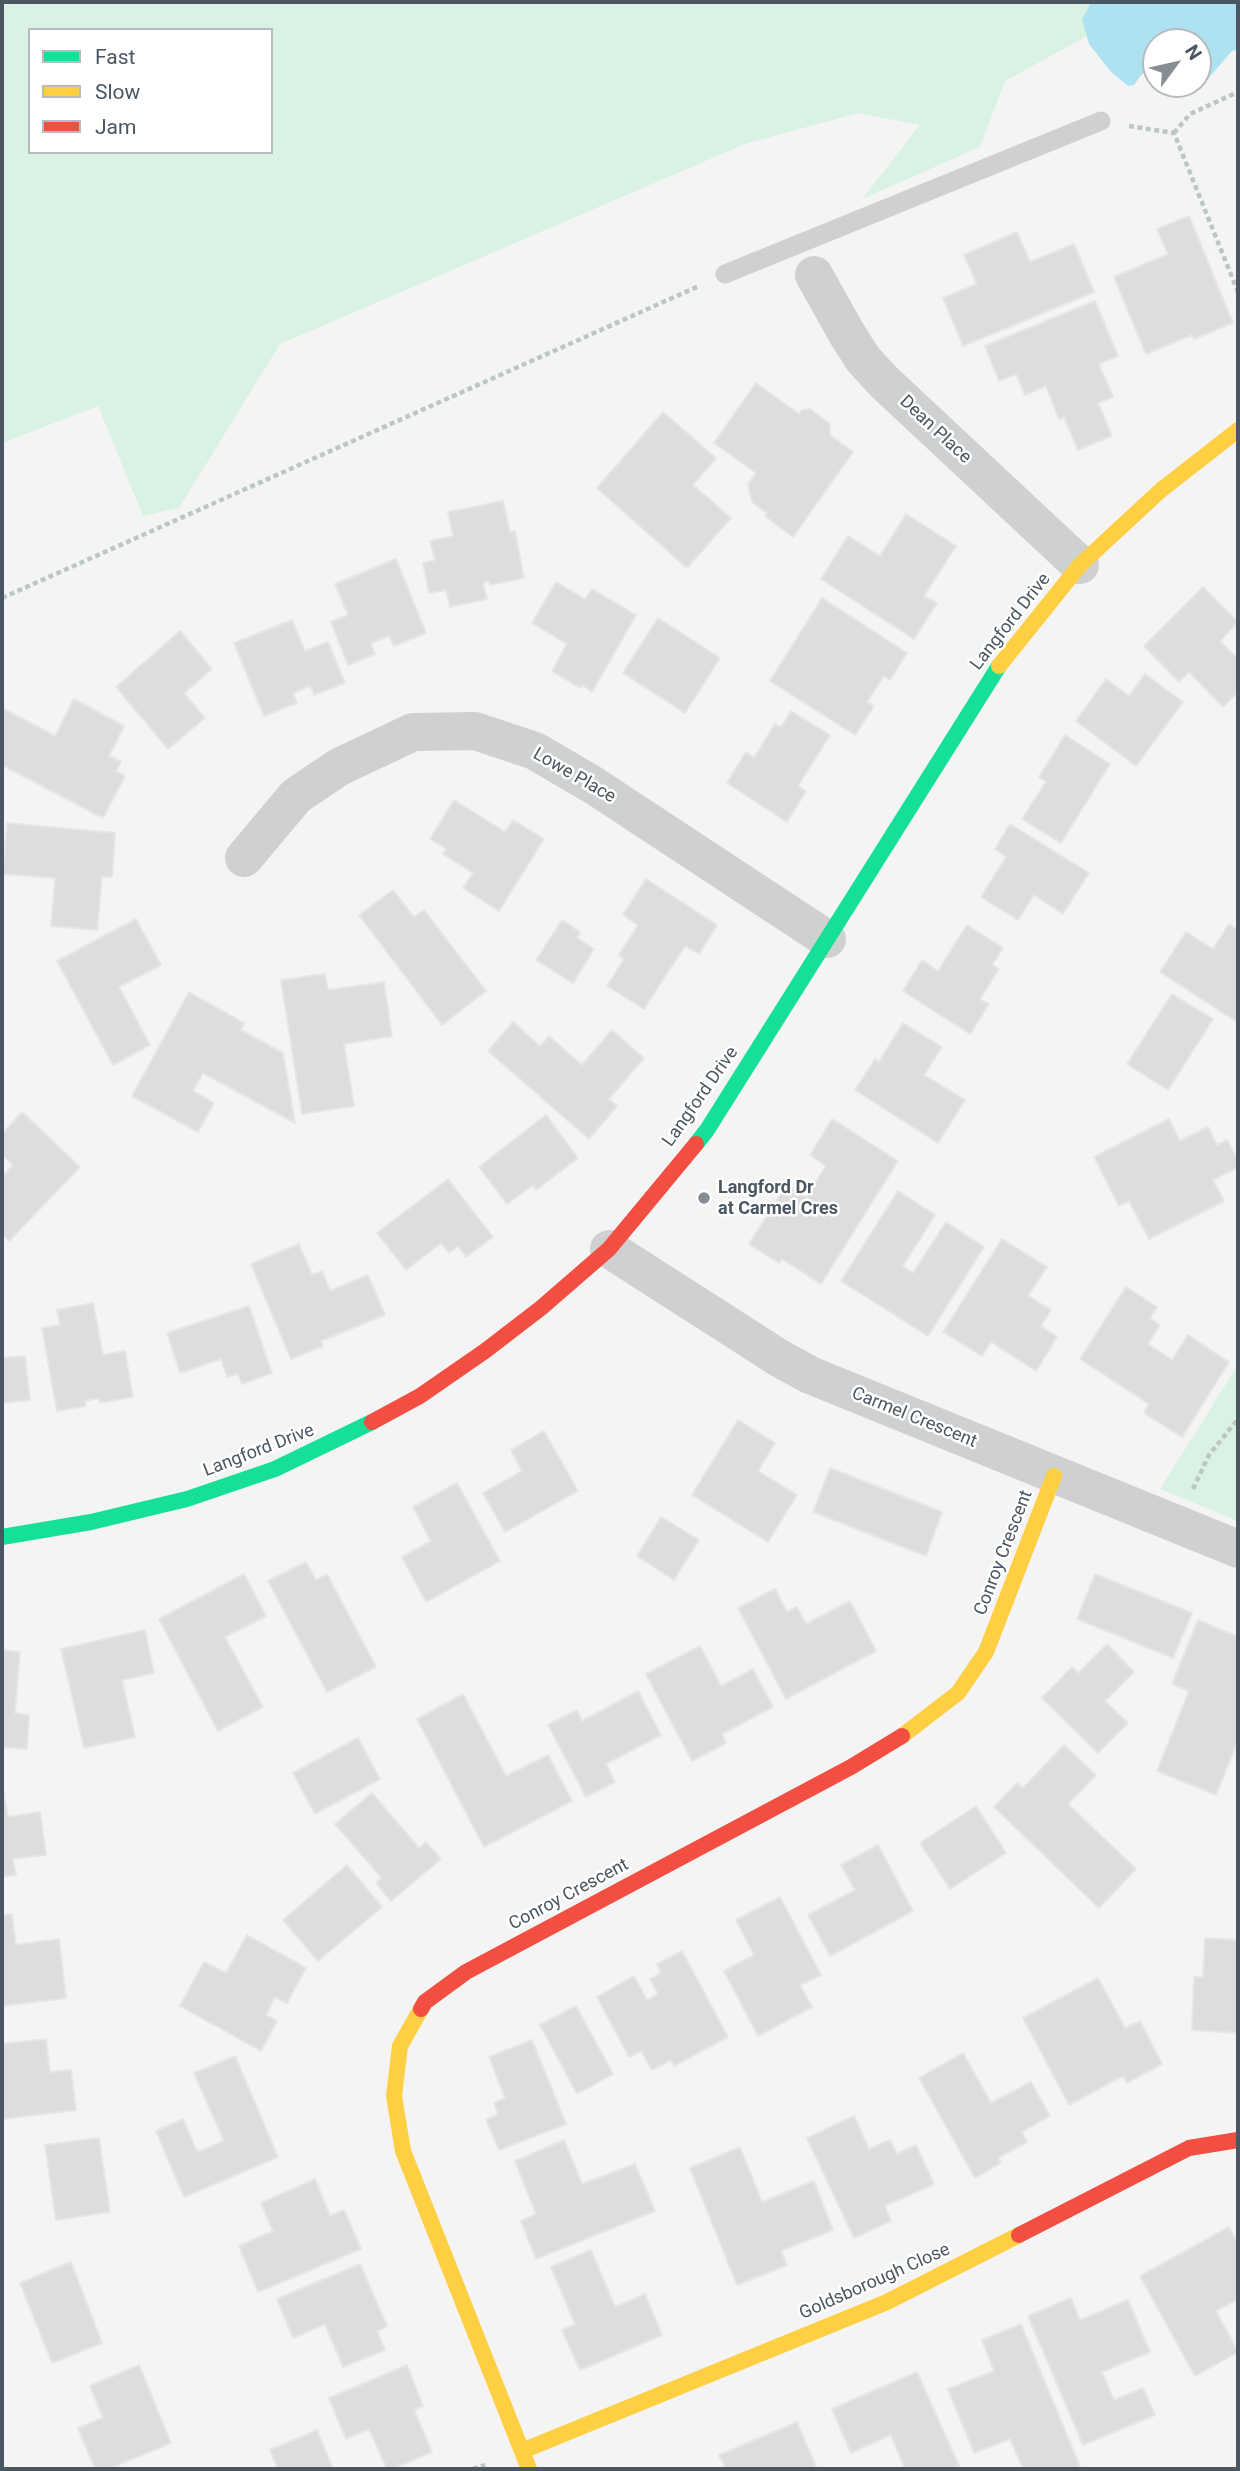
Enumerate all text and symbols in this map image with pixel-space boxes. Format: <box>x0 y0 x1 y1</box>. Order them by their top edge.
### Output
legend <box>28 28 273 154</box>
north arrow <box>1142 28 1212 98</box>
text: N <box>1180 40 1207 64</box>
text: Fast <box>95 45 135 69</box>
text: Slow <box>95 80 140 104</box>
text: Jam <box>95 115 136 139</box>
street label: Dean Place <box>895 391 975 469</box>
street label: Langford Drive <box>966 569 1056 675</box>
street label: Lowe Place <box>529 744 619 808</box>
street label: Langford Drive <box>659 1043 743 1151</box>
place label: Langford Dr at Carmel Cres <box>718 1177 838 1220</box>
marker: Langford Dr at Carmel Cres <box>696 1190 712 1206</box>
street label: Carmel Crescent <box>848 1383 980 1453</box>
street label: Langford Drive <box>200 1420 318 1482</box>
street label: Conroy Crescent <box>970 1487 1038 1619</box>
street label: Conroy Crescent <box>506 1854 632 1936</box>
street label: Goldsborough Close <box>796 2239 954 2325</box>

